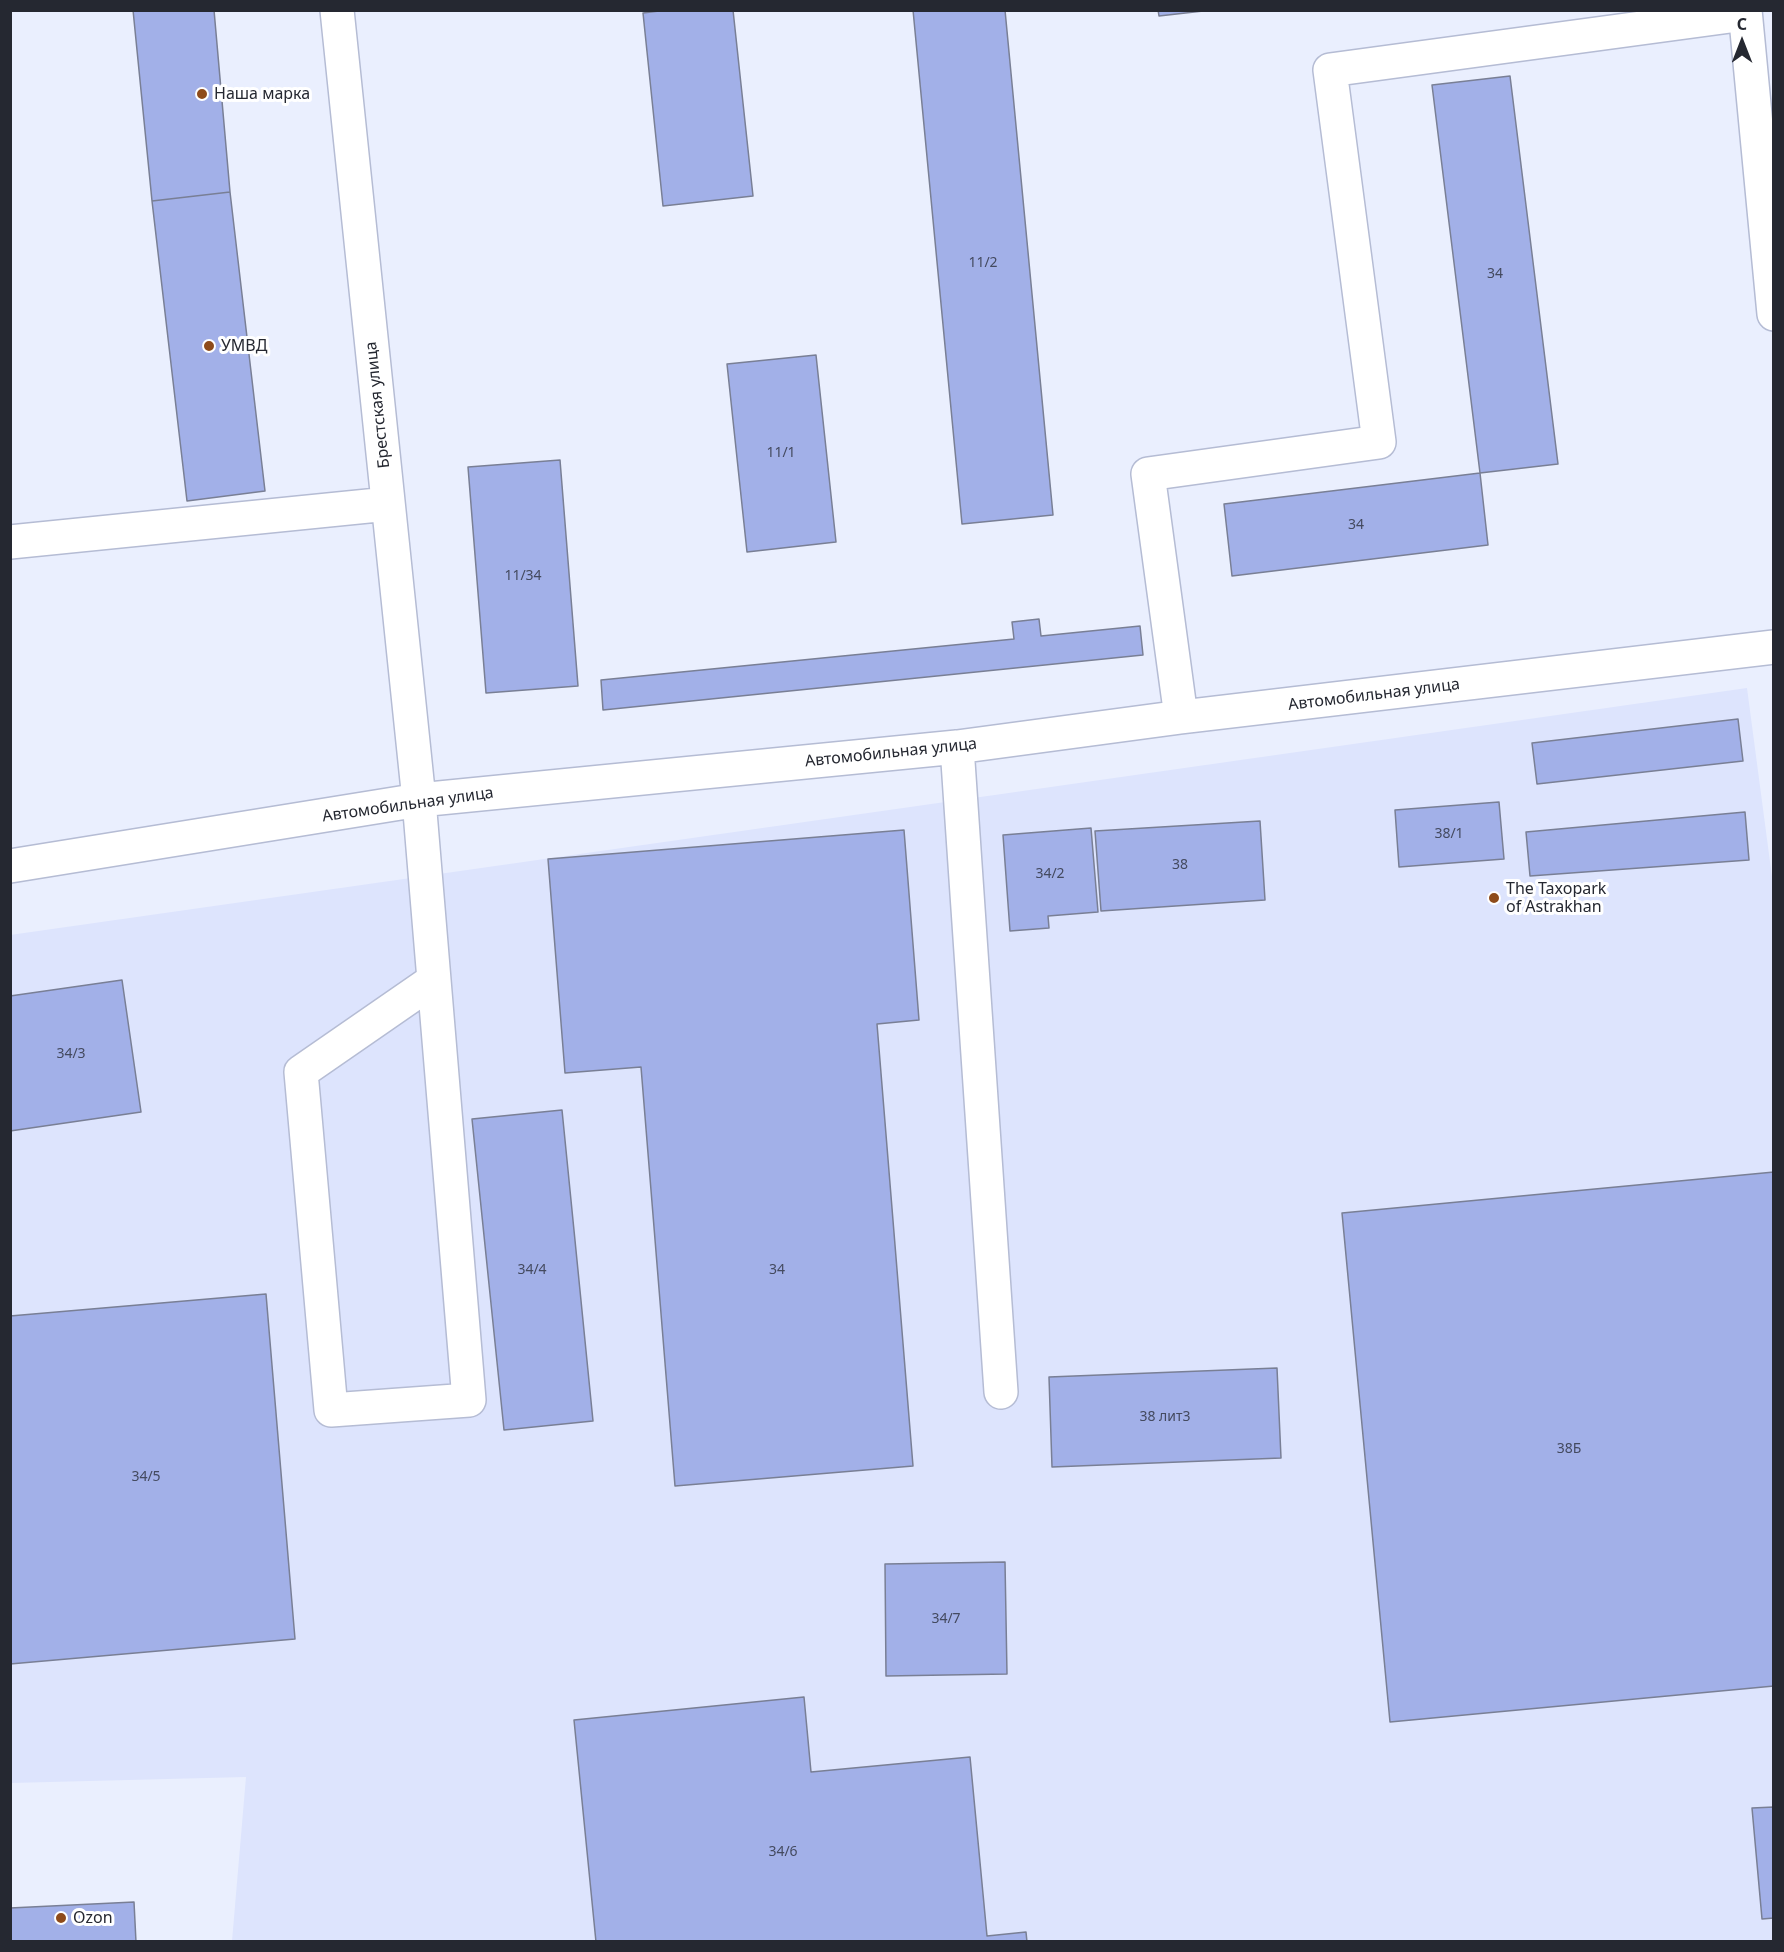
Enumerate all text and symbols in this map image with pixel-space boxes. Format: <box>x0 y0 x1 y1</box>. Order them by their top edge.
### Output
north arrow <box>1712 12 1772 72</box>
text: С <box>1737 13 1747 35</box>
place label: Наша марка <box>214 84 310 104</box>
marker: Наша марка <box>195 87 209 101</box>
house number: 11/2 <box>968 255 998 271</box>
house number: 34 <box>1487 266 1503 282</box>
place label: УМВД <box>221 336 267 356</box>
marker: УМВД <box>202 339 216 353</box>
street label: Брестская улица <box>362 341 394 469</box>
house number: 11/1 <box>766 445 796 461</box>
house number: 34 <box>1348 517 1364 533</box>
house number: 11/34 <box>504 568 542 584</box>
street label: Автомобильная улица <box>1287 675 1461 715</box>
street label: Автомобильная улица <box>804 734 978 772</box>
street label: Автомобильная улица <box>321 783 495 827</box>
house number: 38/1 <box>1434 826 1464 842</box>
house number: 38 <box>1172 857 1188 873</box>
house number: 34/2 <box>1035 866 1065 882</box>
place label: The Taxopark of Astrakhan <box>1506 879 1606 917</box>
marker: The Taxopark of Astrakhan <box>1487 891 1501 905</box>
house number: 34/3 <box>56 1046 86 1062</box>
house number: 34/4 <box>517 1262 547 1278</box>
house number: 34 <box>769 1262 785 1278</box>
house number: 38 лит3 <box>1139 1409 1191 1425</box>
house number: 38Б <box>1557 1441 1581 1457</box>
house number: 34/5 <box>131 1469 161 1485</box>
house number: 34/7 <box>931 1611 961 1627</box>
house number: 34/6 <box>768 1844 798 1860</box>
place label: Ozon <box>73 1908 113 1928</box>
marker: Ozon <box>54 1911 68 1925</box>

